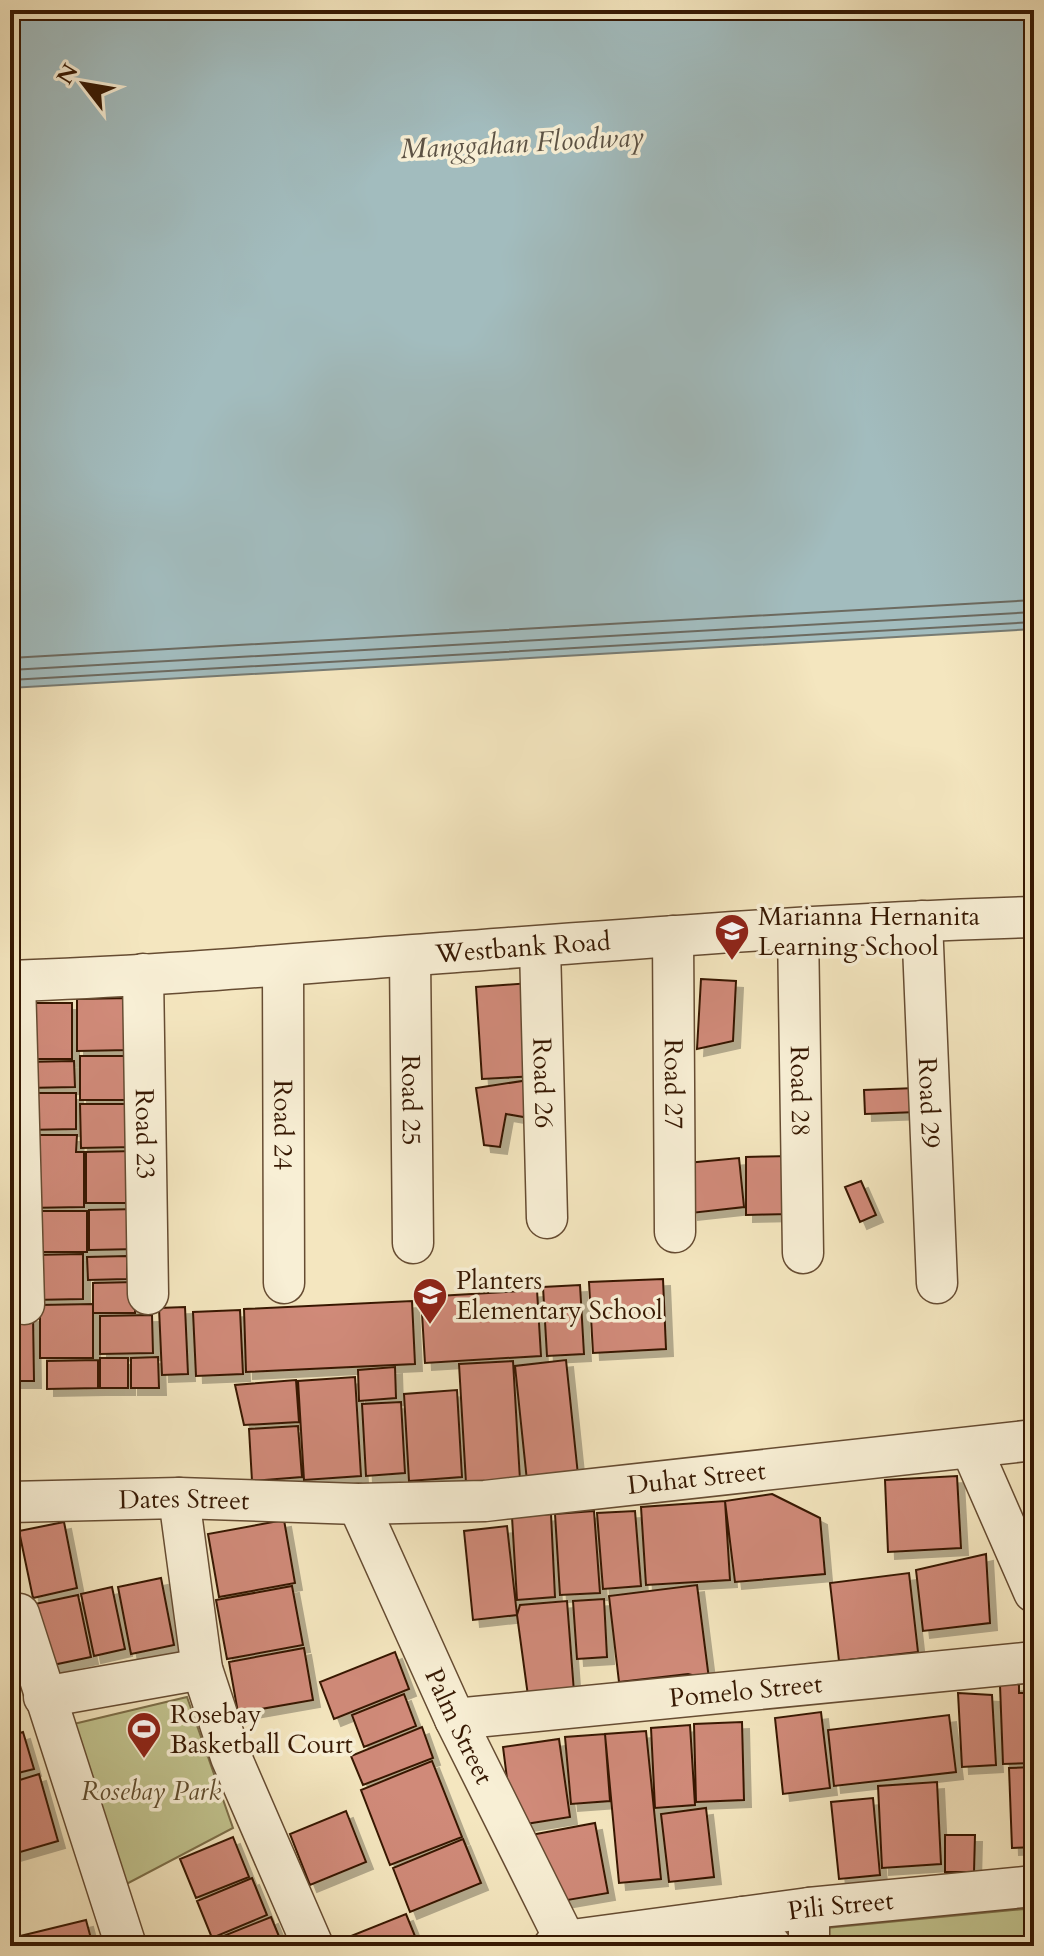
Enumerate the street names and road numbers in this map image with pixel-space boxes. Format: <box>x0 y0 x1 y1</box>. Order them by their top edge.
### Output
street label: Westbank Road <box>433 924 612 971</box>
street label: Road 26 <box>524 1037 562 1129</box>
street label: Road 27 <box>656 1038 691 1130</box>
street label: Road 28 <box>782 1045 818 1137</box>
street label: Road 25 <box>393 1054 429 1146</box>
street label: Road 29 <box>910 1057 948 1149</box>
street label: Road 24 <box>265 1080 301 1170</box>
street label: Road 23 <box>127 1088 163 1180</box>
street label: Duhat Street <box>626 1453 767 1503</box>
street label: Dates Street <box>118 1481 250 1518</box>
street label: Palm Street <box>416 1663 502 1790</box>
street label: Pomelo Street <box>668 1666 824 1716</box>
street label: Pili Street <box>786 1883 895 1929</box>

